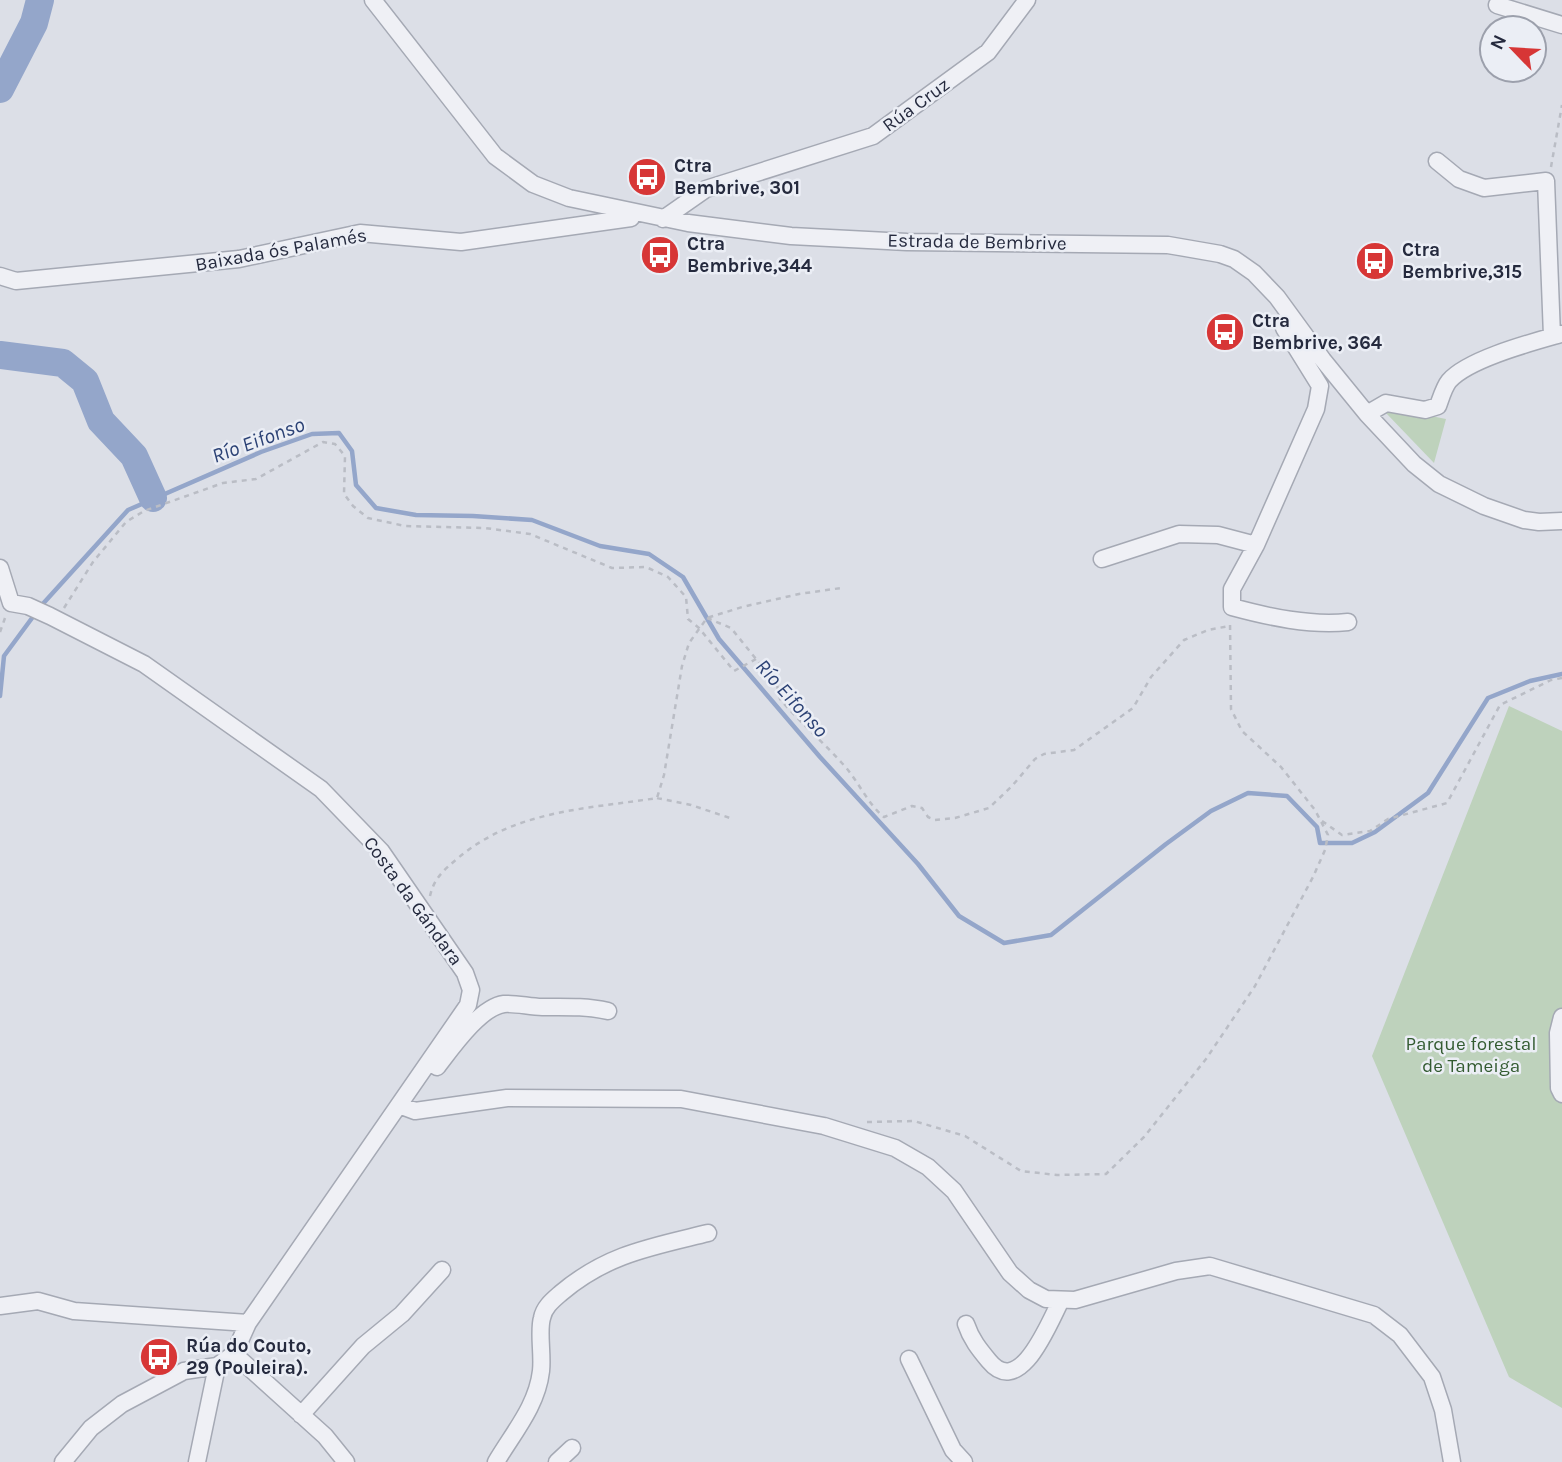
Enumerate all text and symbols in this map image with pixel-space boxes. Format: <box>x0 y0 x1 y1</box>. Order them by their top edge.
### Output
north arrow <box>1478 14 1548 84</box>
text: N <box>1486 31 1511 53</box>
street label: Rúa Cruz <box>878 73 954 137</box>
place label: Ctra Bembrive, 301 <box>674 155 800 199</box>
bus stop icon: Ctra Bembrive, 301 <box>626 156 668 198</box>
street label: Baixada ós Palamés <box>194 224 368 276</box>
street label: Estrada de Bembrive <box>887 229 1067 255</box>
place label: Ctra Bembrive,344 <box>687 233 813 277</box>
bus stop icon: Ctra Bembrive,344 <box>639 234 681 276</box>
place label: Ctra Bembrive,315 <box>1402 239 1522 283</box>
bus stop icon: Ctra Bembrive,315 <box>1354 240 1396 282</box>
place label: Ctra Bembrive, 364 <box>1252 310 1383 354</box>
bus stop icon: Ctra Bembrive, 364 <box>1204 311 1246 353</box>
water label: Río Eifonso <box>208 412 308 468</box>
water label: Río Eifonso <box>751 654 834 742</box>
street label: Costa da Gándara <box>359 832 467 970</box>
park label: Parque forestal de Tameiga <box>1405 1033 1537 1077</box>
place label: Rúa do Couto, 29 (Pouleira). <box>186 1335 311 1379</box>
bus stop icon: Rúa do Couto, 29 (Pouleira). <box>138 1336 180 1378</box>

